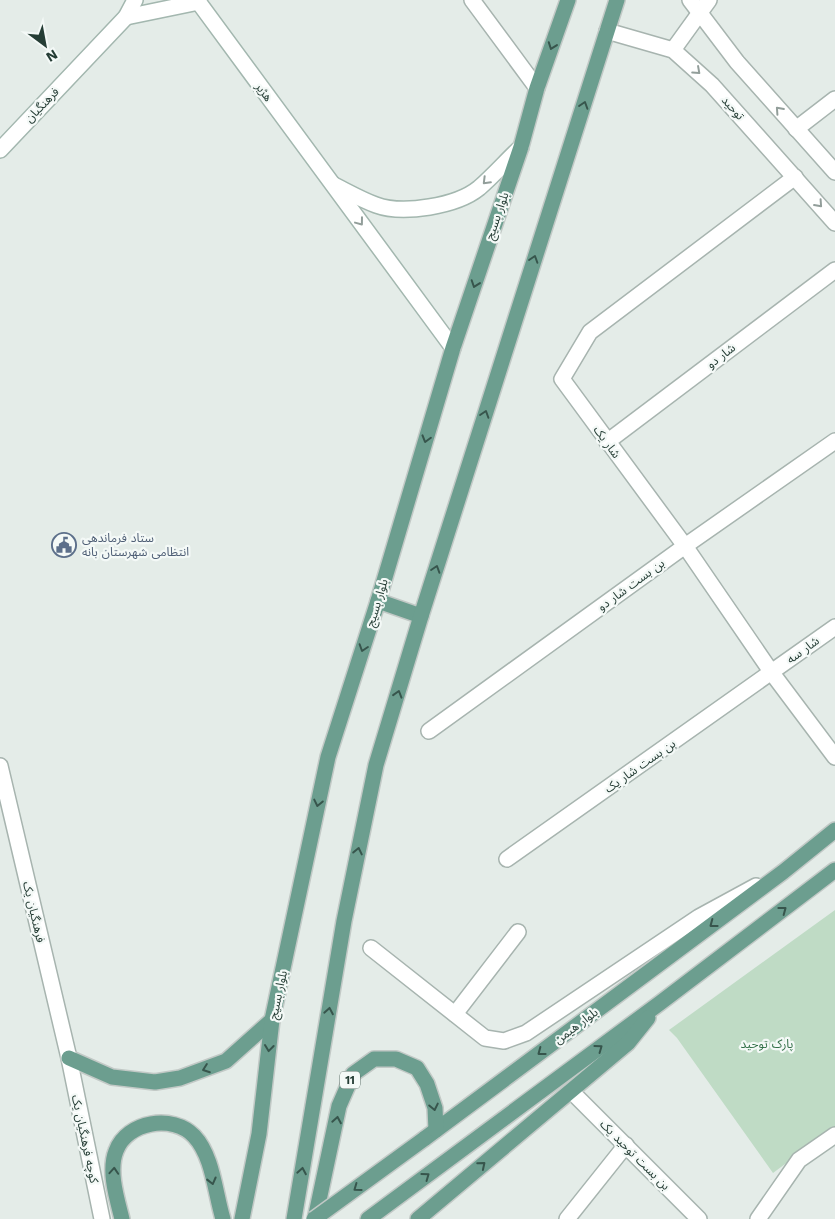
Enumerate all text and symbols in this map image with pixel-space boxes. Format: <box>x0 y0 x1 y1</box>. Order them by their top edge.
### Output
north arrow <box>20 20 70 70</box>
one-way arrow <box>548 41 558 50</box>
text: N <box>43 46 61 66</box>
one-way arrow <box>692 66 701 75</box>
street label: هژیر <box>252 79 275 104</box>
street label: فرهنگیان <box>22 85 62 125</box>
street label: توحید <box>719 93 748 123</box>
one-way arrow <box>578 101 588 109</box>
one-way arrow <box>776 106 785 115</box>
one-way arrow <box>483 175 492 184</box>
street label: بلوار بسیج <box>482 190 514 242</box>
one-way arrow <box>813 199 822 208</box>
one-way arrow <box>354 216 363 226</box>
one-way arrow <box>529 256 539 264</box>
one-way arrow <box>470 279 480 287</box>
street label: شار دو <box>704 341 738 371</box>
one-way arrow <box>480 411 490 419</box>
street label: شار یک <box>591 423 623 461</box>
one-way arrow <box>422 434 432 442</box>
place label: ستاد فرماندهی انتظامی شهرستان بانه <box>82 531 189 559</box>
public building icon: ستاد فرماندهی انتظامی شهرستان بانه <box>51 532 77 558</box>
street label: بن بست شار دو <box>595 556 667 614</box>
one-way arrow <box>431 566 441 574</box>
street label: بلوار بسیج <box>363 577 393 629</box>
street label: شار سه <box>784 634 822 666</box>
one-way arrow <box>359 643 369 651</box>
one-way arrow <box>392 690 402 698</box>
street label: بن بست شار یک <box>602 736 678 796</box>
one-way arrow <box>313 799 324 808</box>
one-way arrow <box>353 847 363 855</box>
street label: فرهنگیان یک <box>20 880 48 944</box>
one-way arrow <box>777 907 786 915</box>
one-way arrow <box>709 918 719 927</box>
street label: بلوار بسیج <box>266 969 292 1021</box>
street label: بلوار هیمن <box>551 1005 601 1047</box>
one-way arrow <box>323 1006 333 1015</box>
park label: پارک توحید <box>741 1037 793 1052</box>
one-way arrow <box>264 1045 275 1053</box>
one-way arrow <box>593 1045 602 1054</box>
one-way arrow <box>538 1047 547 1055</box>
one-way arrow <box>202 1063 210 1073</box>
road number: 11 <box>340 1072 360 1088</box>
street label: کوچه فرهنگیان یک <box>68 1094 101 1186</box>
one-way arrow <box>428 1102 438 1111</box>
one-way arrow <box>331 1116 341 1125</box>
street label: بن بست توحید یک <box>597 1117 673 1193</box>
one-way arrow <box>477 1162 486 1171</box>
one-way arrow <box>109 1167 120 1175</box>
one-way arrow <box>296 1167 306 1175</box>
one-way arrow <box>420 1173 430 1182</box>
one-way arrow <box>207 1176 217 1184</box>
one-way arrow <box>353 1182 363 1191</box>

